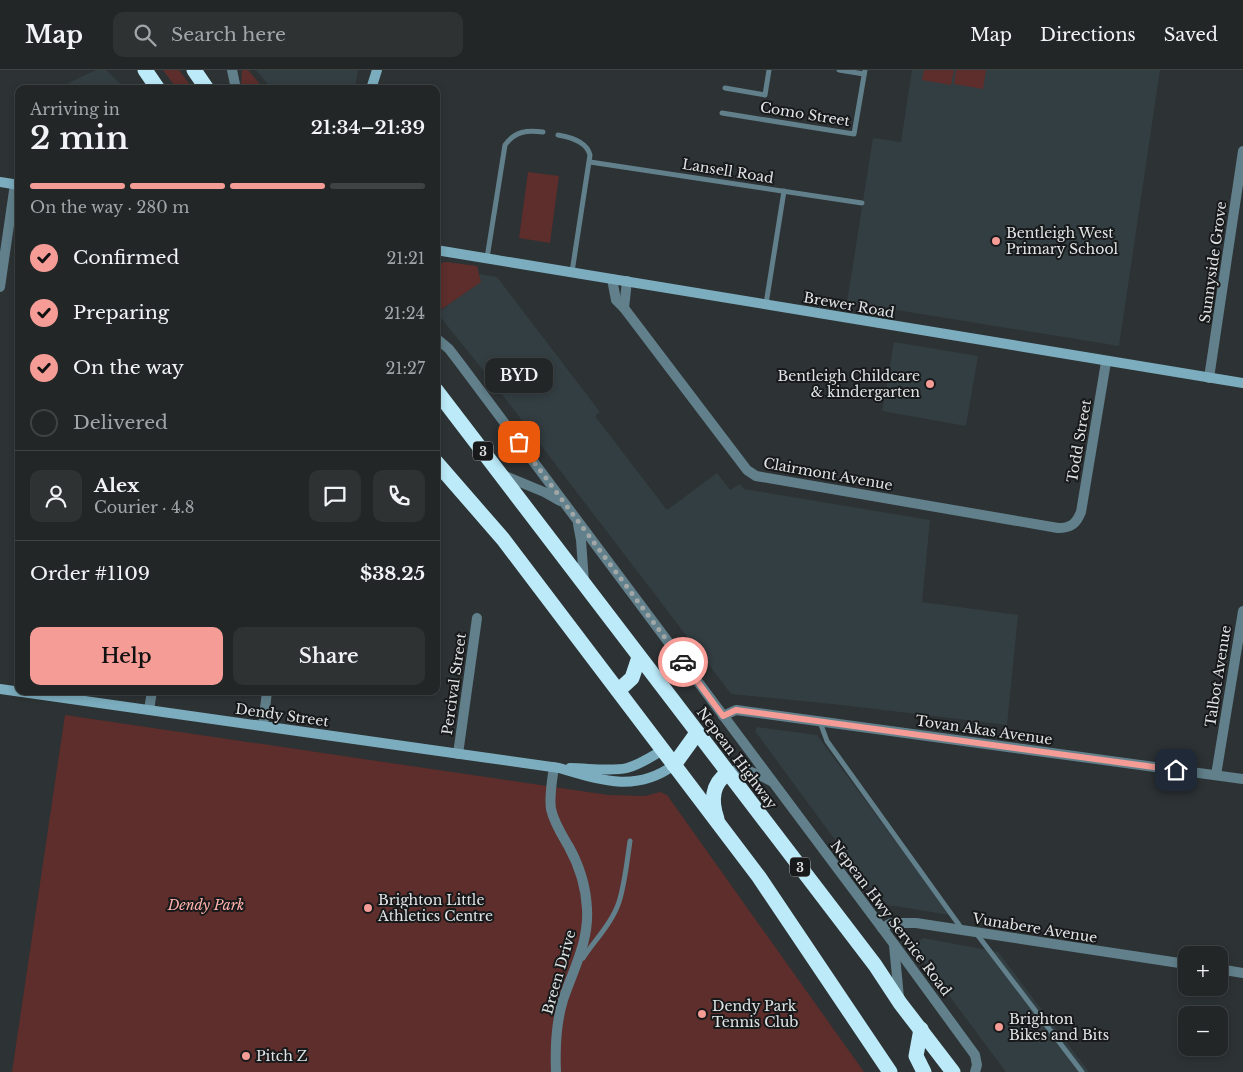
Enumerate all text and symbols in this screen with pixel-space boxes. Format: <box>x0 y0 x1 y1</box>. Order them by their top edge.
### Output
search box <box>113 12 463 57</box>
text: Map <box>25 20 83 49</box>
icon: search <box>131 21 159 49</box>
text: Search here <box>171 23 286 46</box>
text: Map <box>970 24 1012 46</box>
text: Directions <box>1040 24 1136 46</box>
text: Saved <box>1164 24 1218 46</box>
street label: Como Street <box>759 98 852 130</box>
text: Arriving in <box>30 99 120 119</box>
text: 21:34–21:39 <box>311 116 425 139</box>
text: 2 min <box>30 118 129 158</box>
street label: Lansell Road <box>681 155 776 187</box>
text: On the way · 280 m <box>30 197 189 217</box>
street label: Sunnyside Grove <box>1196 200 1230 324</box>
place label: Bentleigh West Primary School <box>1006 224 1119 258</box>
marker: Bentleigh West Primary School <box>990 235 1002 247</box>
icon: check <box>30 244 58 272</box>
text: Confirmed <box>73 246 179 269</box>
text: 21:21 <box>386 248 425 268</box>
street label: Brewer Road <box>802 288 897 322</box>
icon: check <box>30 299 58 327</box>
text: Preparing <box>73 301 169 324</box>
text: 21:24 <box>384 303 425 323</box>
icon: check <box>30 354 58 382</box>
text: On the way <box>73 356 184 379</box>
callout: BYD <box>485 357 553 392</box>
text: 21:27 <box>386 358 425 378</box>
text: BYD <box>500 365 538 385</box>
place label: Bentleigh Childcare & kindergarten <box>777 367 920 401</box>
marker: Bentleigh Childcare & kindergarten <box>924 378 936 390</box>
street label: Todd Street <box>1063 397 1095 484</box>
text: Delivered <box>73 411 168 434</box>
pin <box>498 421 540 463</box>
icon: bag <box>505 428 533 456</box>
road number: 3 <box>473 442 493 461</box>
street label: Clairmont Avenue <box>762 454 894 494</box>
button: person <box>30 470 82 522</box>
button: chat <box>309 470 361 522</box>
button: phone <box>373 470 425 522</box>
text: Alex <box>94 474 139 497</box>
text: Courier · 4.8 <box>94 497 195 517</box>
text: Order #1109 <box>30 562 150 585</box>
text: $38.25 <box>360 562 425 585</box>
street label: Talbot Avenue <box>1201 624 1235 728</box>
button: Help <box>30 627 223 685</box>
button: Share <box>233 627 425 685</box>
street label: Percival Street <box>438 631 470 736</box>
courier <box>658 637 708 687</box>
icon: car <box>669 648 697 676</box>
street label: Dendy Street <box>234 700 331 731</box>
street label: Nepean Highway <box>693 704 781 813</box>
street label: Tovan Akas Avenue <box>914 711 1054 749</box>
pin <box>1155 749 1197 791</box>
icon: home <box>1162 756 1190 784</box>
street label: Nepean Hwy Service Road <box>827 837 956 1000</box>
road number: 3 <box>790 858 810 876</box>
place label: Brighton Little Athletics Centre <box>377 891 493 925</box>
park label: Dendy Park <box>167 896 244 914</box>
marker: Brighton Little Athletics Centre <box>362 902 374 914</box>
street label: Vunabere Avenue <box>971 909 1099 947</box>
street label: Breen Drive <box>538 928 580 1016</box>
map controls <box>1178 946 1228 1056</box>
button: + <box>1178 946 1228 996</box>
place label: Dendy Park Tennis Club <box>712 997 799 1031</box>
button: − <box>1178 1006 1228 1056</box>
marker: Dendy Park Tennis Club <box>696 1008 708 1020</box>
place label: Brighton Bikes and Bits <box>1009 1010 1109 1044</box>
marker: Brighton Bikes and Bits <box>993 1021 1005 1033</box>
place label: Pitch Z <box>256 1047 308 1065</box>
marker: Pitch Z <box>240 1050 252 1062</box>

